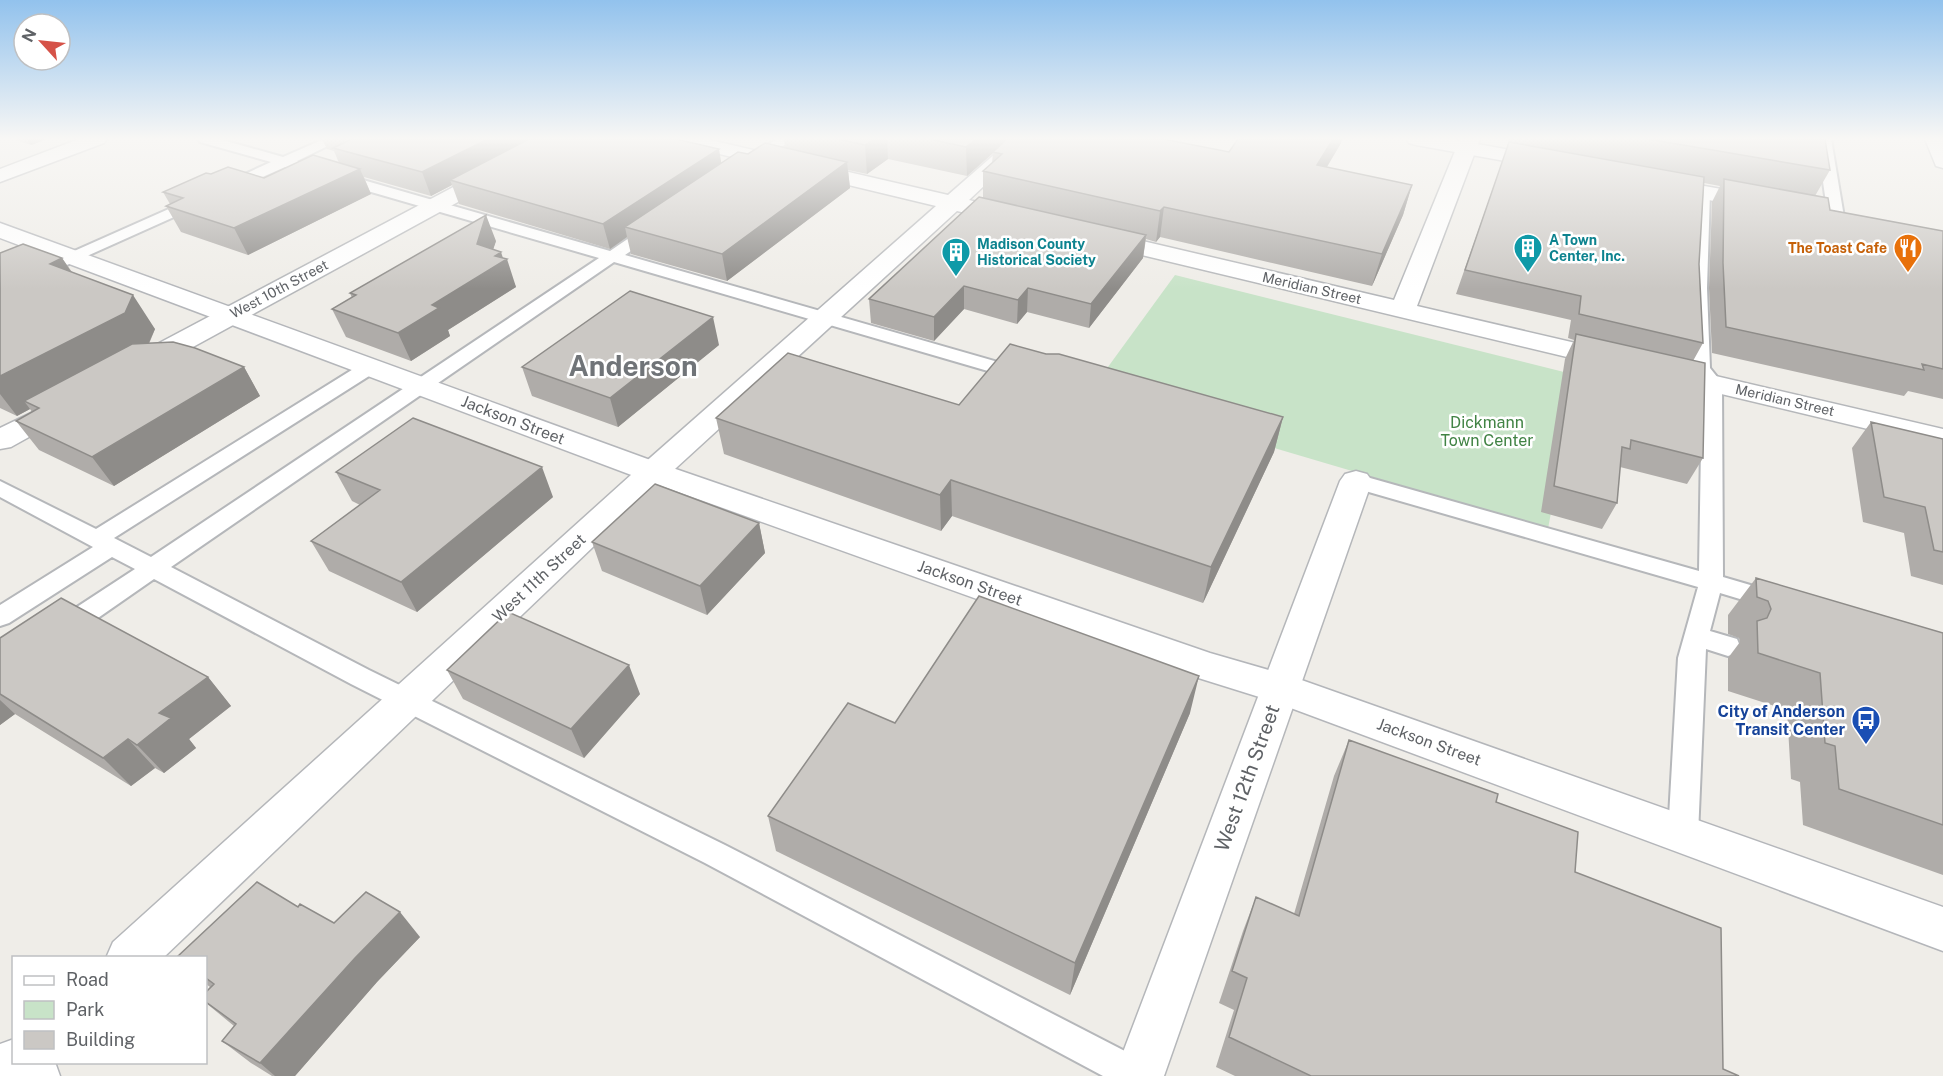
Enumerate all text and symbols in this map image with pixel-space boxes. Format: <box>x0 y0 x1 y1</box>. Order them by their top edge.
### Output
north arrow <box>12 12 72 72</box>
text: N <box>18 26 40 45</box>
building icon: A Town Center, Inc. <box>1512 232 1544 274</box>
place label: A Town Center, Inc. <box>1549 232 1625 264</box>
restaurant icon: The Toast Cafe <box>1892 232 1924 274</box>
building icon: Madison County Historical Society <box>940 236 972 278</box>
place label: Madison County Historical Society <box>977 236 1096 268</box>
place label: The Toast Cafe <box>1788 240 1887 256</box>
street label: West 10th Street <box>227 256 331 322</box>
street label: Meridian Street <box>1261 269 1363 307</box>
district label: Anderson <box>568 349 698 382</box>
street label: Meridian Street <box>1734 381 1836 419</box>
street label: Jackson Street <box>459 392 567 448</box>
park label: Dickmann Town Center <box>1440 413 1534 450</box>
street label: West 11th Street <box>488 530 590 626</box>
street label: Jackson Street <box>915 556 1025 610</box>
street label: West 12th Street <box>1209 701 1285 855</box>
place label: City of Anderson Transit Center <box>1717 702 1845 739</box>
bus stop icon: City of Anderson Transit Center <box>1850 704 1882 746</box>
street label: Jackson Street <box>1374 714 1484 770</box>
legend <box>12 956 207 1064</box>
text: Road <box>66 969 109 990</box>
text: Park <box>66 999 104 1020</box>
text: Building <box>66 1029 135 1050</box>

